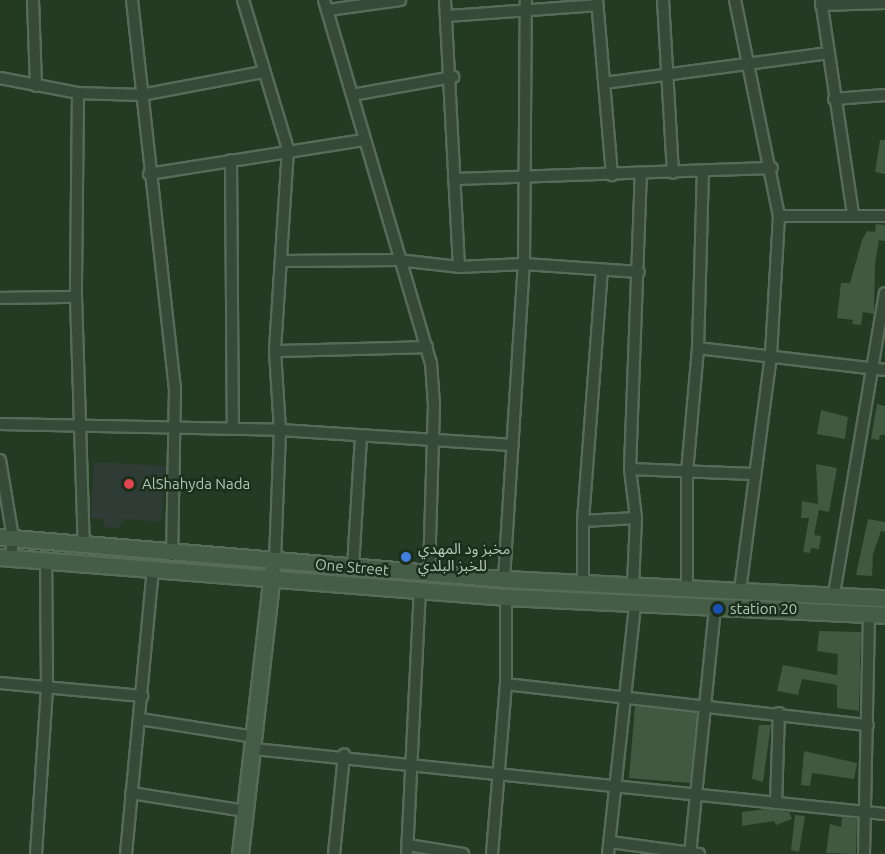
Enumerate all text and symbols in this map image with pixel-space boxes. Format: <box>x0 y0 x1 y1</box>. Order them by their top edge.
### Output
marker: AlShahyda Nada <box>120 475 138 493</box>
place label: AlShahyda Nada <box>142 475 250 493</box>
place label: مخبز ود المهدي للخبز البلدي <box>418 539 510 574</box>
marker: مخبز ود المهدي للخبز البلدي <box>399 550 413 564</box>
street label: One Street <box>314 555 390 579</box>
place label: station 20 <box>730 600 797 618</box>
marker: station 20 <box>711 602 725 616</box>

